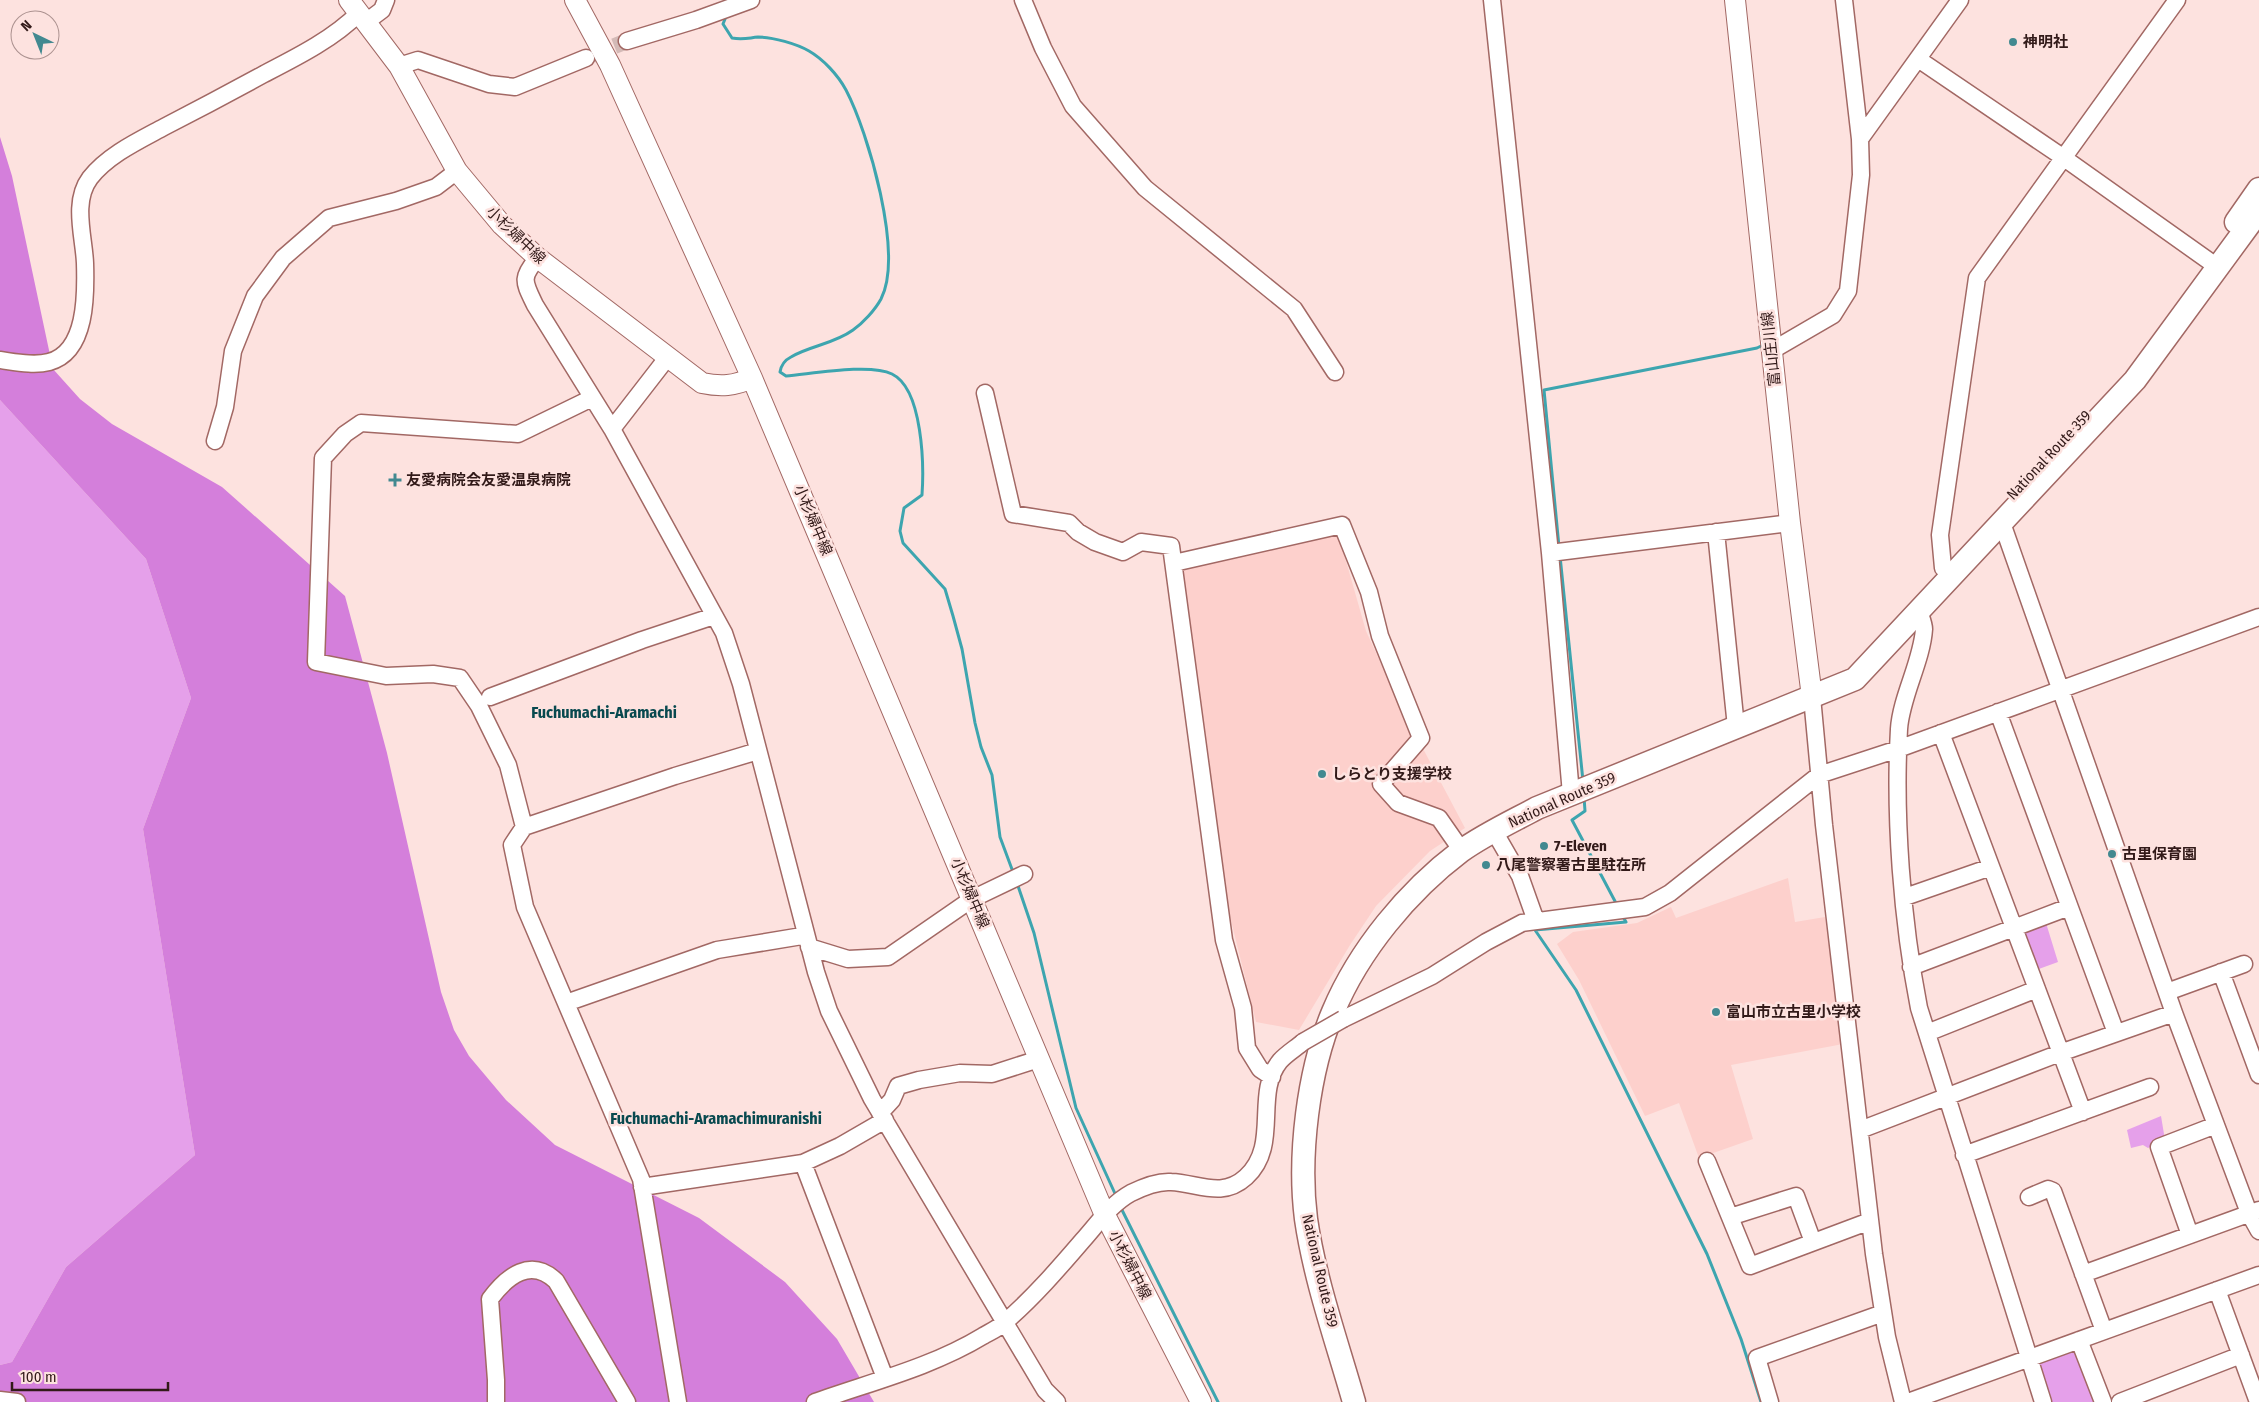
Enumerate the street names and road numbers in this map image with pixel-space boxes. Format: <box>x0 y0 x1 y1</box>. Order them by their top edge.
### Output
street label: 小杉婦中線 <box>483 202 549 268</box>
street label: 富山庄川線 <box>1758 311 1784 387</box>
street label: National Route 359 <box>2003 407 2095 503</box>
street label: 小杉婦中線 <box>790 482 836 558</box>
street label: National Route 359 <box>1506 768 1618 832</box>
street label: 小杉婦中線 <box>947 855 993 931</box>
street label: National Route 359 <box>1298 1213 1342 1329</box>
street label: 小杉婦中線 <box>1105 1227 1155 1303</box>

